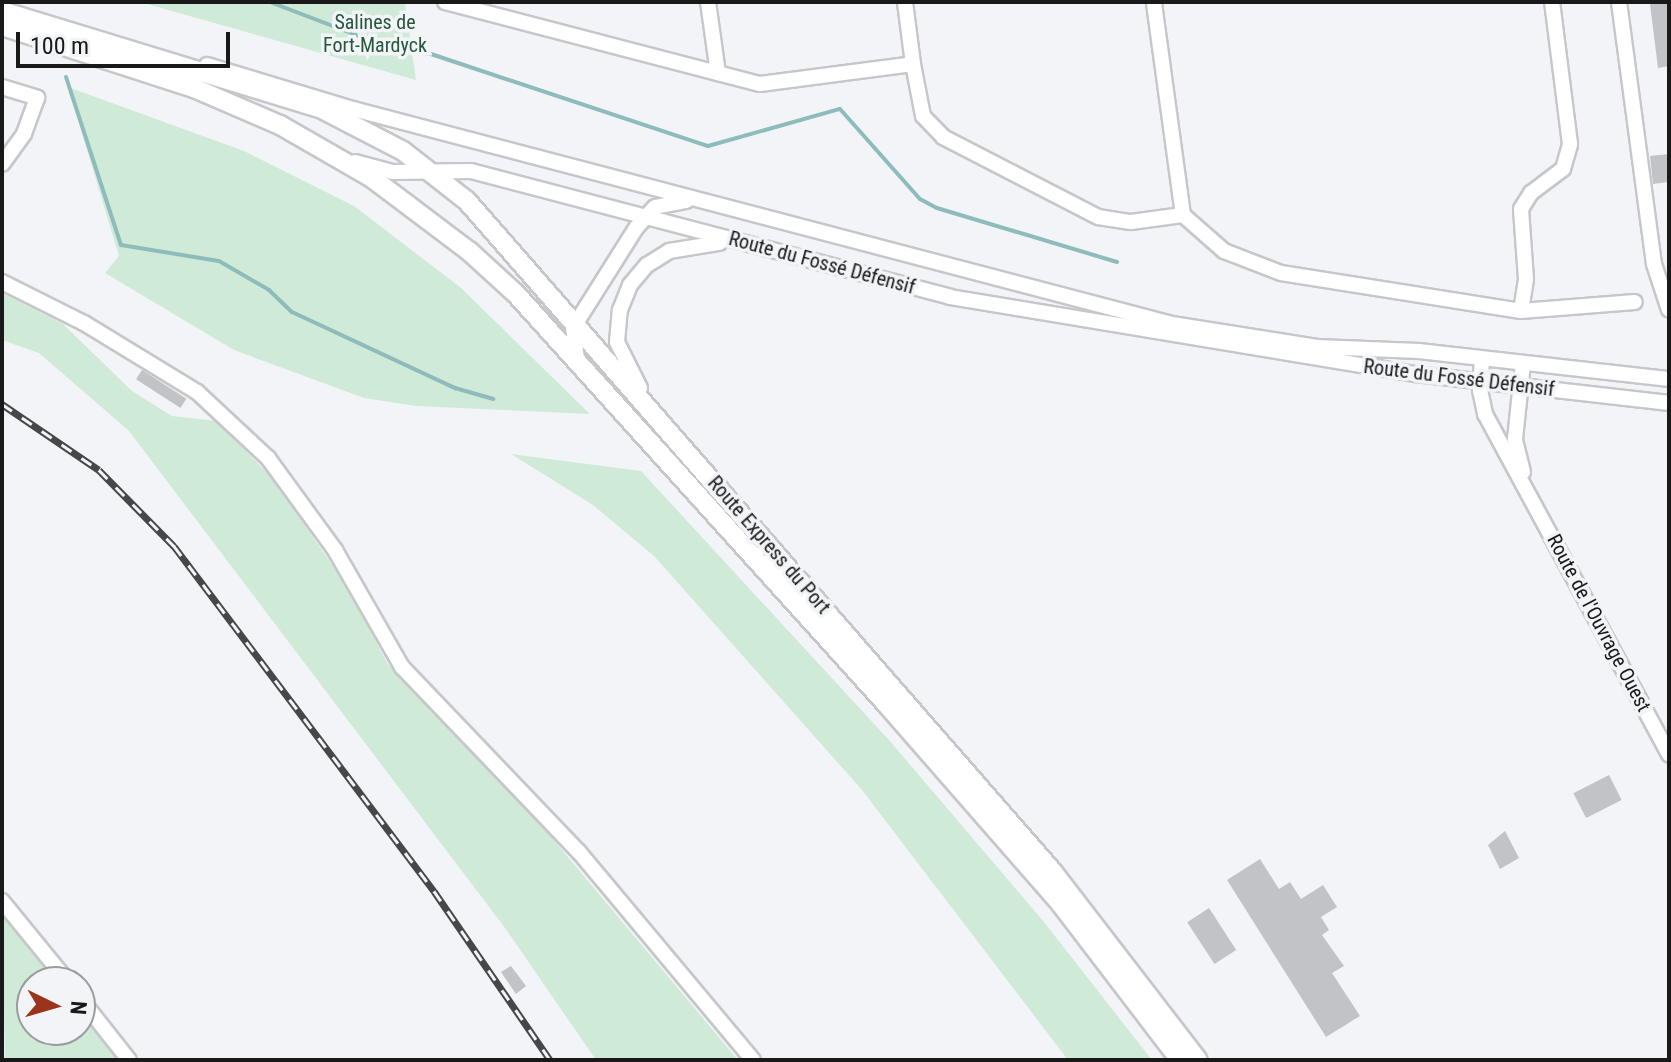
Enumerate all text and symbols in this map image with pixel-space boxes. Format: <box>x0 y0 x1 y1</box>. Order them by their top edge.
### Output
park label: Salines de Fort-Mardyck <box>323 11 427 58</box>
scale bar <box>20 16 234 66</box>
text: 100 m <box>30 32 89 60</box>
street label: Route du Fossé Défensif <box>726 227 918 299</box>
street label: Route du Fossé Défensif <box>1362 354 1556 402</box>
street label: Route Express du Port <box>703 471 835 619</box>
street label: Route de l'Ouvrage Ouest <box>1542 530 1656 716</box>
north arrow <box>16 966 96 1046</box>
text: N <box>65 1000 91 1016</box>

